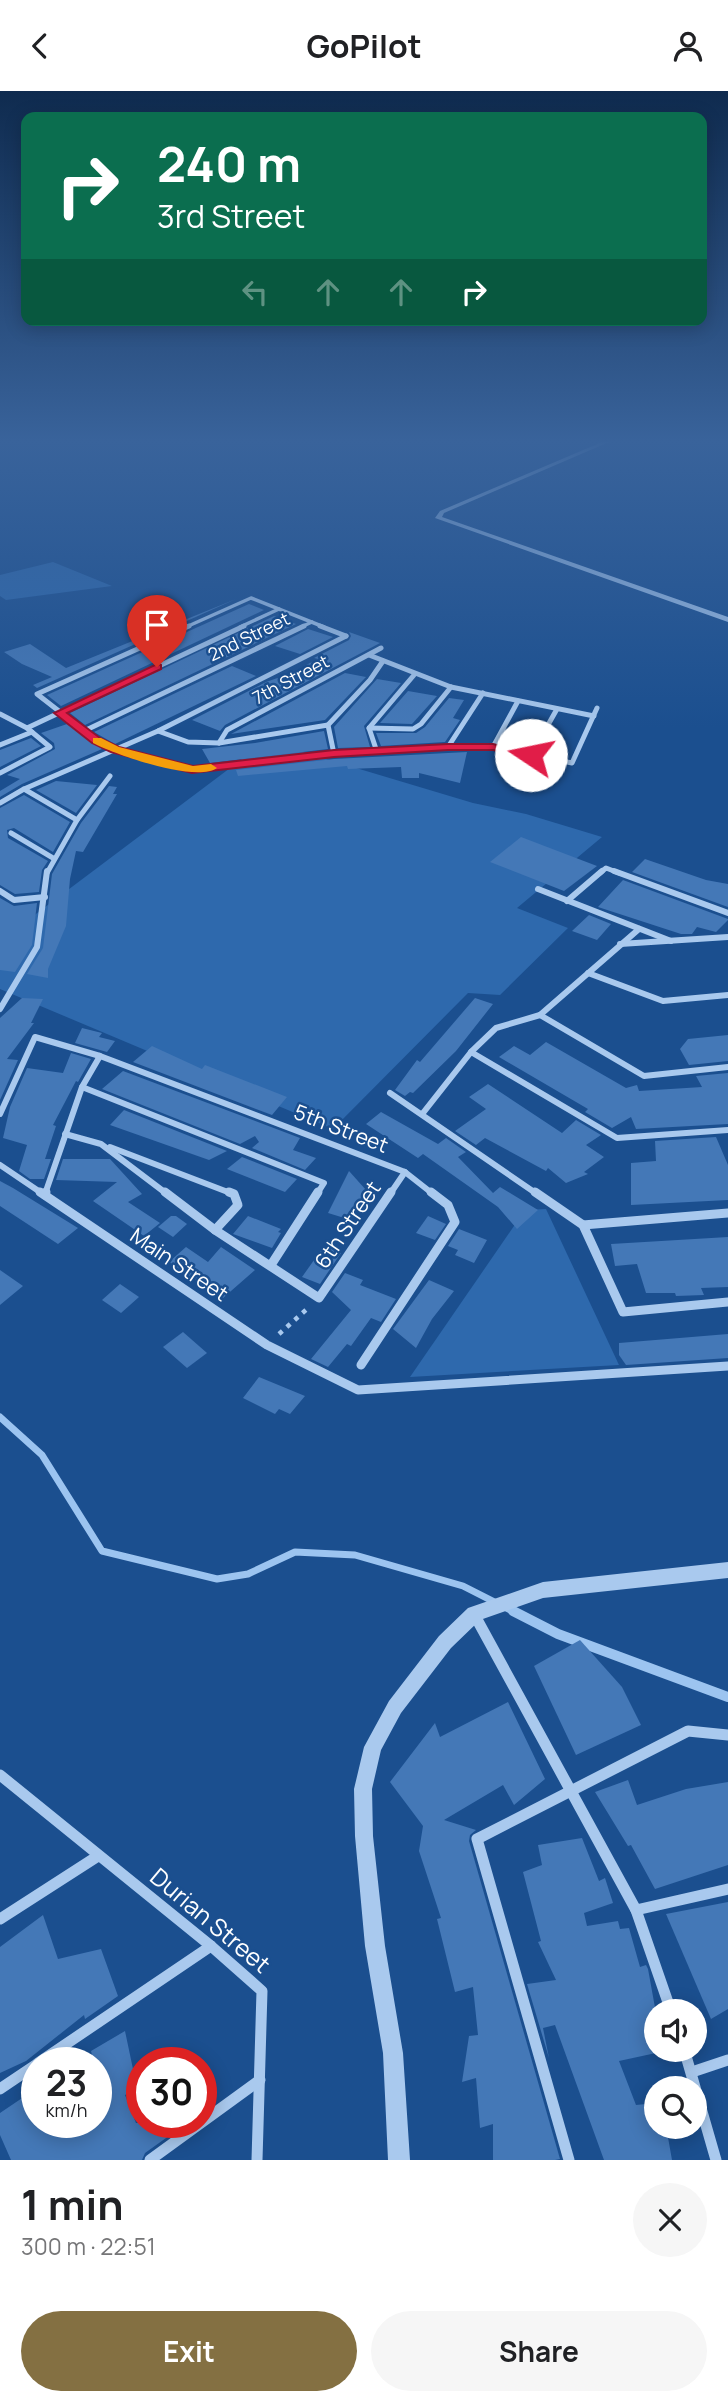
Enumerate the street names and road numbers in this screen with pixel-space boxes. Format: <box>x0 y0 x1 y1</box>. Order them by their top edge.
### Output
street label: 2nd Street <box>204 606 293 666</box>
street label: 7th Street <box>248 649 333 709</box>
street label: 5th Street <box>290 1097 393 1159</box>
street label: 6th Street <box>308 1175 387 1274</box>
street label: Main Street <box>125 1221 234 1307</box>
street label: Durian Street <box>144 1860 278 1980</box>

